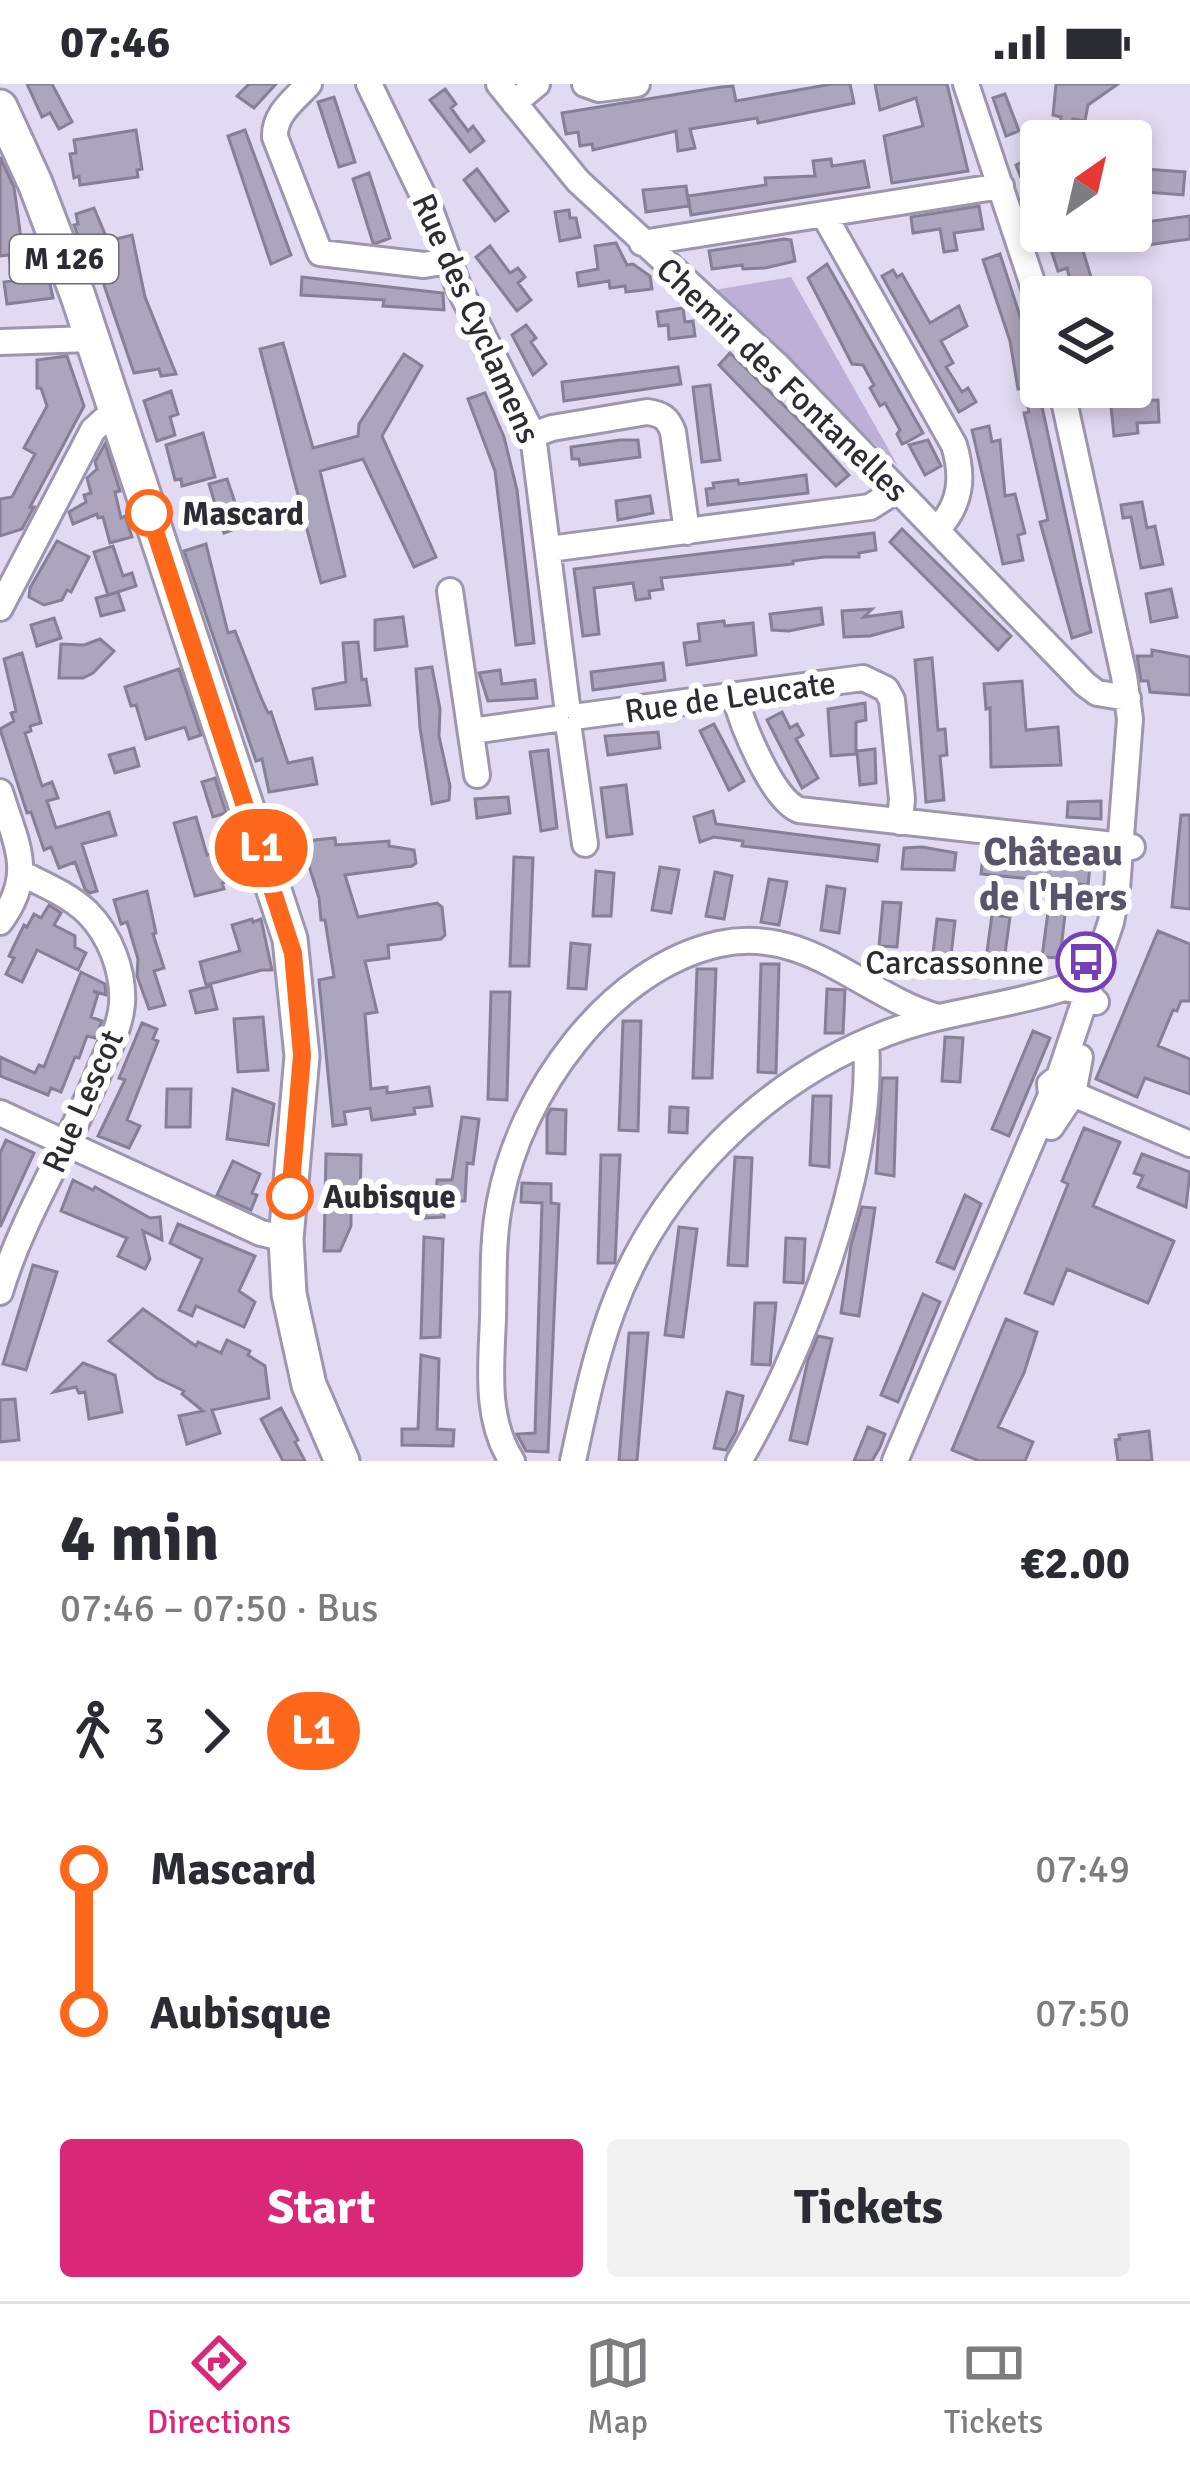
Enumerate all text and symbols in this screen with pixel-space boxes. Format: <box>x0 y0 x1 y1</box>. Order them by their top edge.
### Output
text: 07:46 <box>60 15 170 70</box>
north arrow <box>1020 120 1152 252</box>
map controls <box>1020 120 1152 408</box>
street label: Rue des Cyclamens <box>402 187 549 450</box>
road number: M 126 <box>10 235 118 283</box>
street label: Chemin des Fontanelles <box>647 249 917 511</box>
button: layers <box>1020 276 1152 408</box>
marker: Mascard <box>127 491 171 535</box>
place label: Mascard <box>182 494 304 535</box>
street label: Rue de Leucate <box>622 662 838 733</box>
line badge: L1 <box>207 809 315 887</box>
text: L1 <box>239 822 283 873</box>
district label: Château de l'Hers <box>979 828 1127 921</box>
bus stop icon: Carcassonne <box>1055 931 1117 993</box>
place label: Carcassonne <box>865 943 1044 984</box>
street label: Rue Lescot <box>34 1024 133 1179</box>
marker: Aubisque <box>268 1174 312 1218</box>
place label: Aubisque <box>323 1177 456 1218</box>
text: 4 min <box>60 1498 219 1579</box>
text: €2.00 <box>1020 1536 1130 1591</box>
text: 07:46 – 07:50 · Bus <box>60 1584 378 1632</box>
icon: walk <box>60 1698 126 1764</box>
icon: forward <box>183 1698 249 1764</box>
text: L1 <box>291 1705 336 1756</box>
text: 3 <box>144 1707 165 1755</box>
text: Mascard <box>150 1842 317 1897</box>
text: 07:49 <box>1035 1845 1130 1893</box>
text: Aubisque <box>150 1986 331 2041</box>
text: 07:50 <box>1035 1989 1130 2037</box>
button: Start <box>60 2139 583 2277</box>
button: Tickets <box>607 2139 1130 2277</box>
tab: Directions <box>147 2330 291 2443</box>
tab: Map <box>585 2330 651 2443</box>
tab: Tickets <box>944 2330 1043 2443</box>

